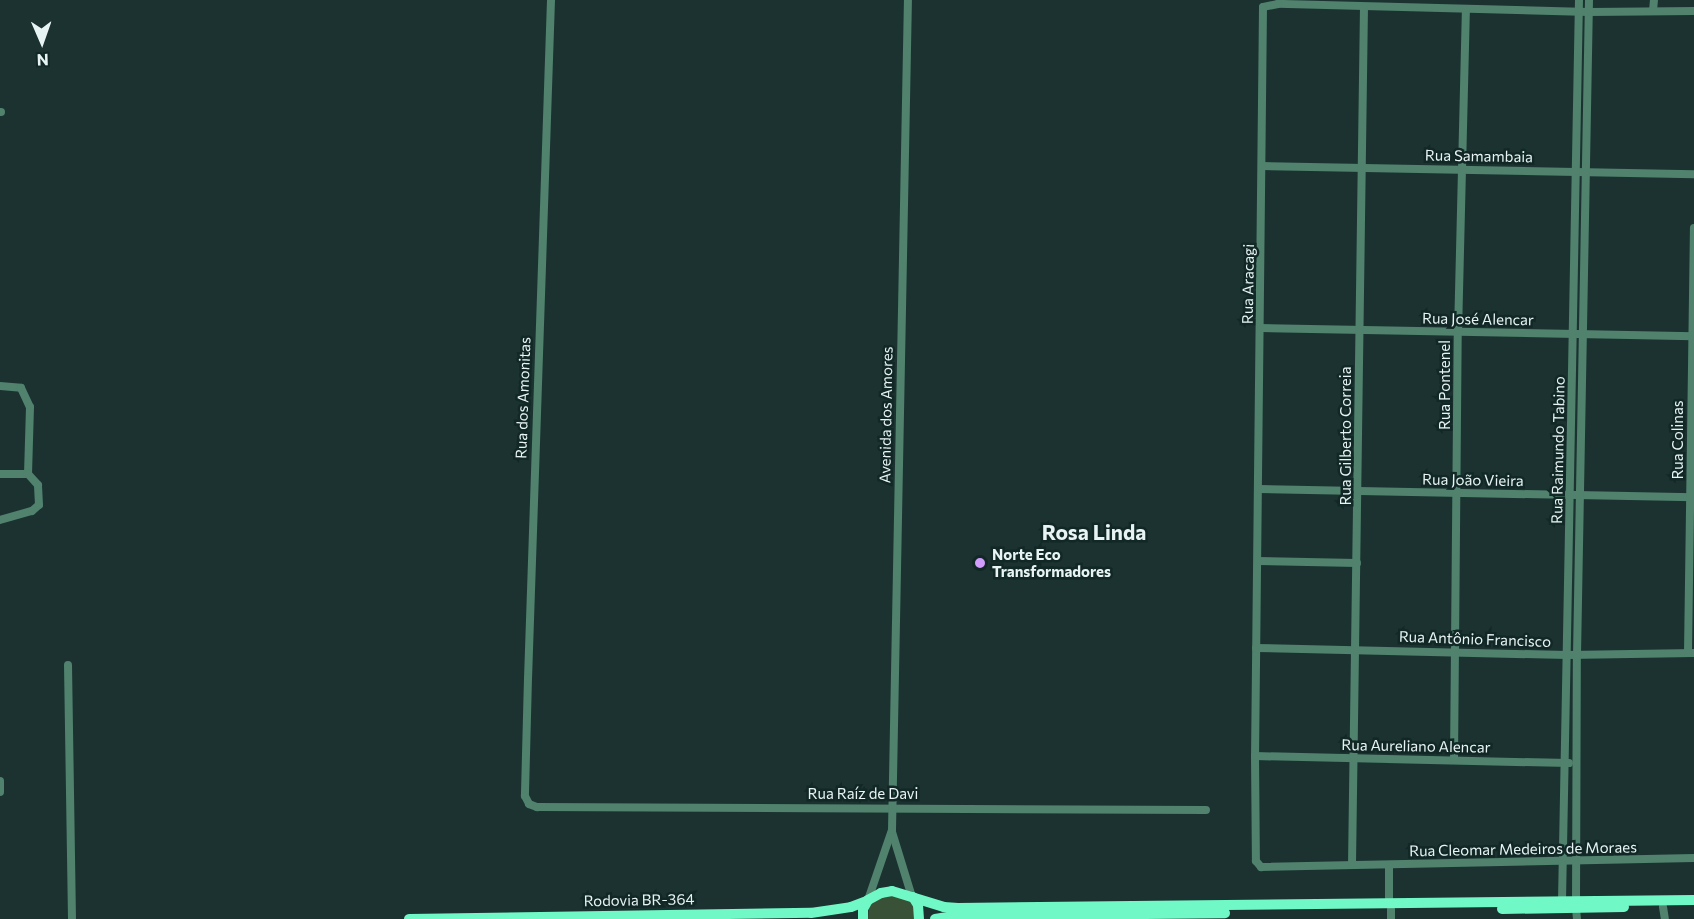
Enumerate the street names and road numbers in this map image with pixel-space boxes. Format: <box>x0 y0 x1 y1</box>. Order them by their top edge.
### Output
street label: Rua Samambaia <box>1425 146 1533 166</box>
street label: Rua Aracagi <box>1238 244 1258 324</box>
street label: Rua José Alencar <box>1422 309 1534 329</box>
street label: Rua dos Amonitas <box>512 337 534 459</box>
street label: Rua Pontenel <box>1436 340 1454 430</box>
street label: Avenida dos Amores <box>876 346 896 484</box>
street label: Rua Gilberto Correia <box>1337 367 1355 505</box>
street label: Rua Raimundo Tabino <box>1548 376 1568 524</box>
street label: Rua Colinas <box>1669 400 1687 480</box>
street label: Rua João Vieira <box>1422 470 1524 490</box>
street label: Rua Antônio Francisco <box>1399 627 1551 651</box>
street label: Rua Aureliano Alencar <box>1341 736 1491 756</box>
street label: Rua Raíz de Davi <box>808 785 918 803</box>
street label: Rua Cleomar Medeiros de Moraes <box>1409 838 1637 860</box>
street label: Rodovia BR-364 <box>583 890 695 910</box>

